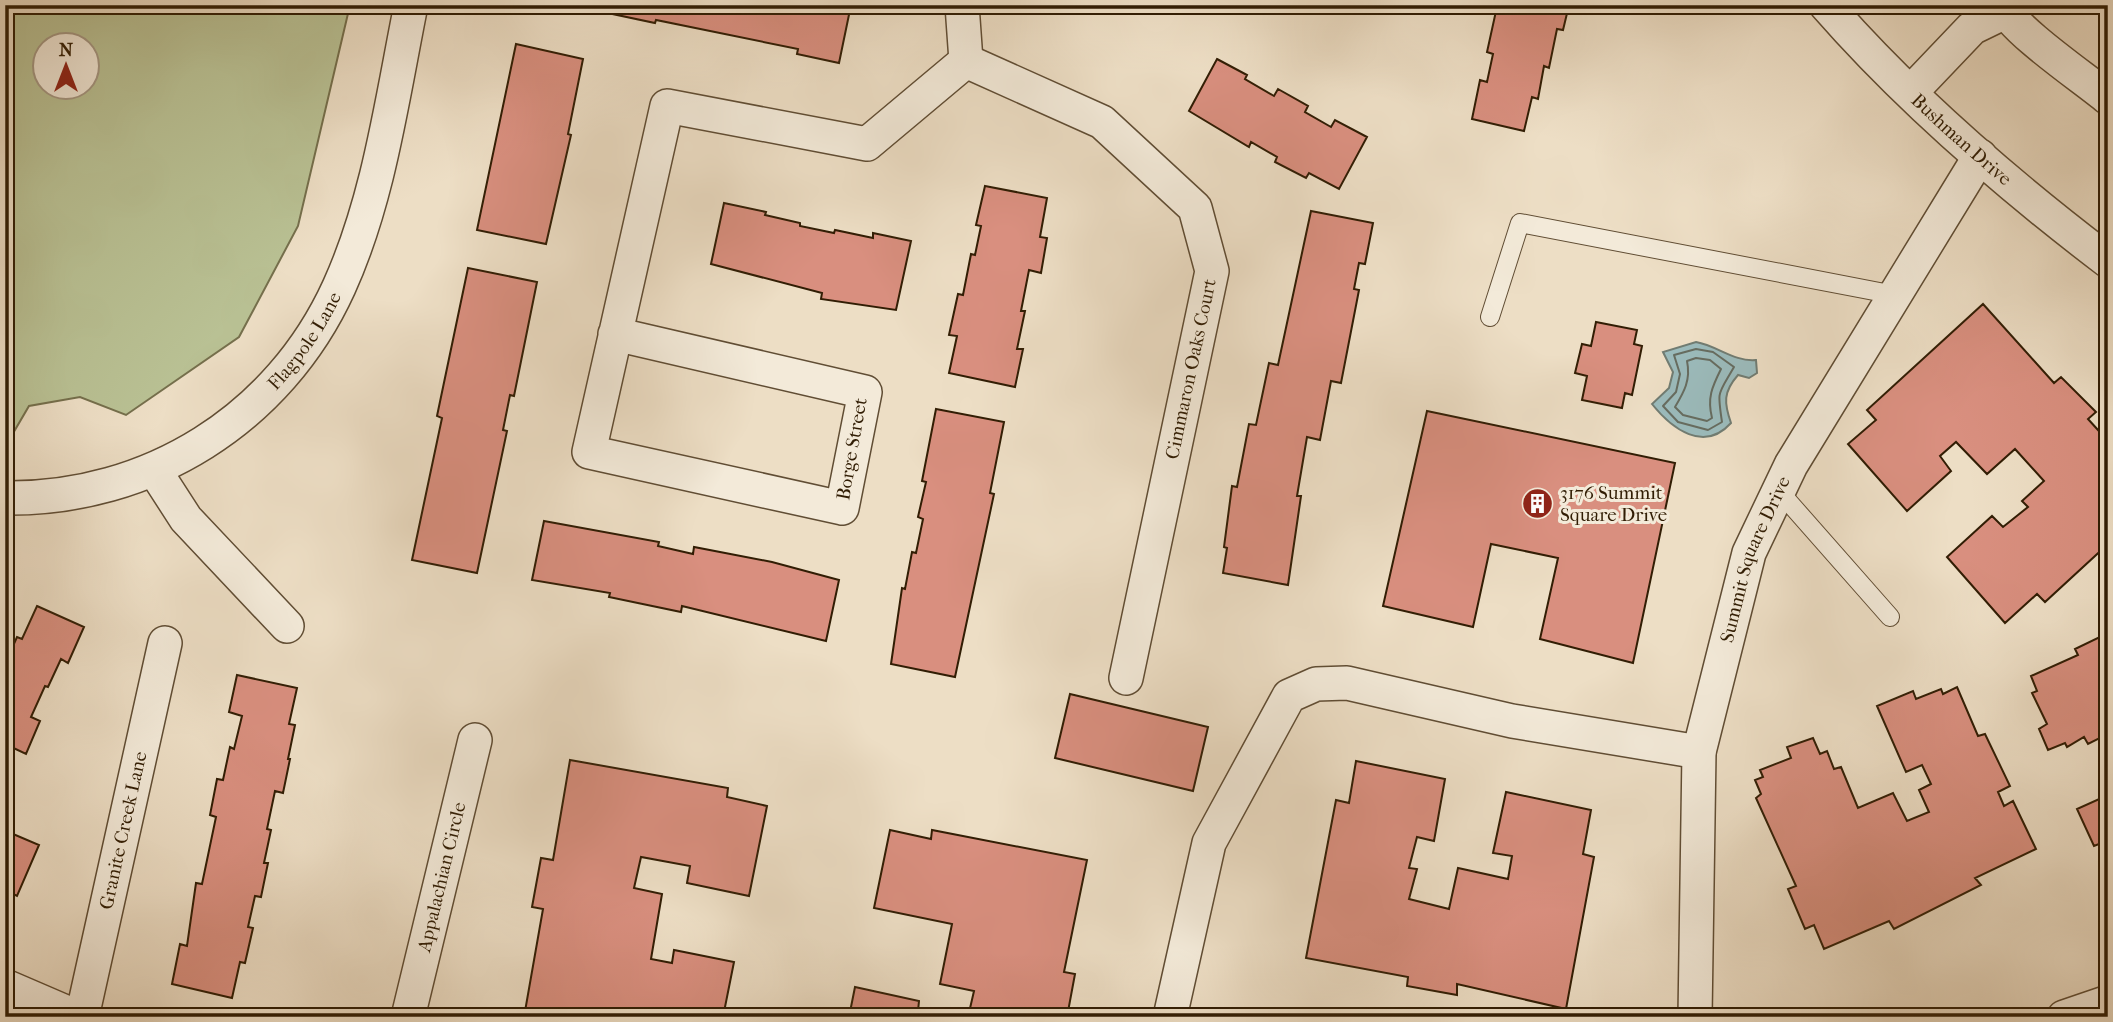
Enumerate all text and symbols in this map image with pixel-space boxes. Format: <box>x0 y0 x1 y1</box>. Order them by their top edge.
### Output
north arrow <box>32 32 102 102</box>
text: N <box>59 39 74 61</box>
street label: Bushman Drive <box>1907 89 2016 190</box>
street label: Cimmaron Oaks Court <box>1161 277 1221 461</box>
street label: Flagpole Lane <box>263 289 346 395</box>
street label: Borge Street <box>832 396 872 502</box>
street label: Summit Square Drive <box>1716 473 1795 645</box>
place label: 3176 Summit Square Drive <box>1560 482 1667 526</box>
building icon: 3176 Summit Square Drive <box>1520 487 1554 521</box>
street label: Granite Creek Lane <box>95 749 152 912</box>
street label: Appalachian Circle <box>413 800 471 955</box>

